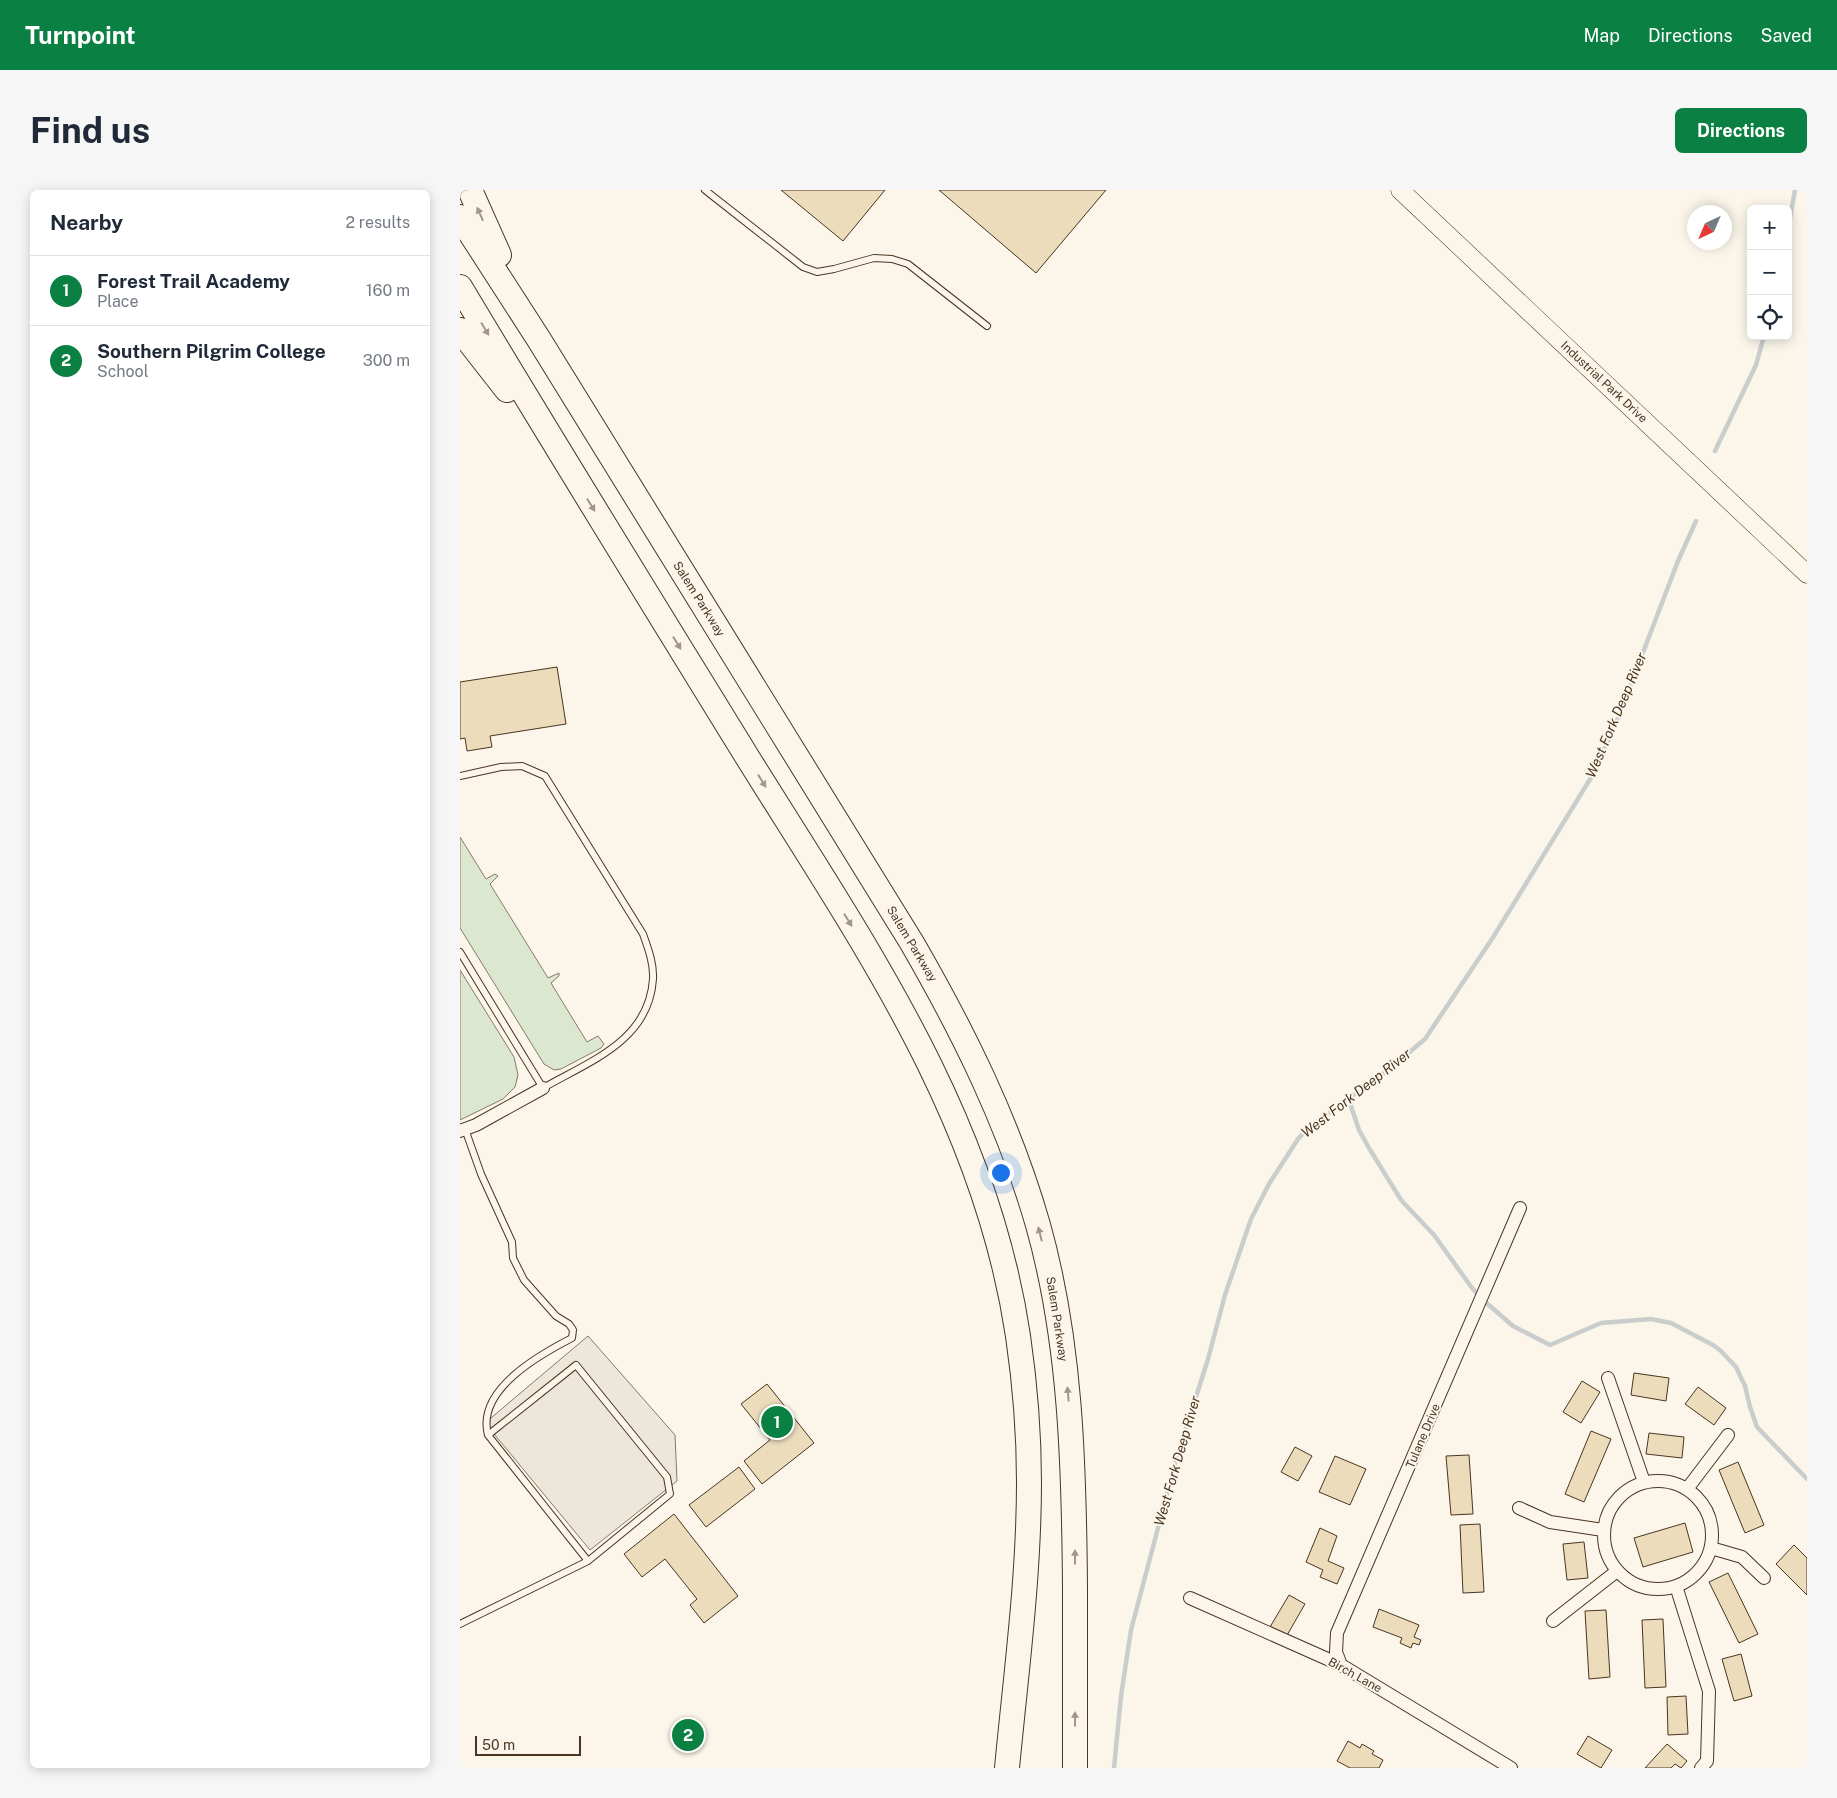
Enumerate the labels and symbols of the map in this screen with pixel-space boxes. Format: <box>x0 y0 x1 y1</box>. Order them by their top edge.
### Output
north arrow <box>1687 205 1732 250</box>
one-way arrow <box>476 207 484 221</box>
one-way arrow <box>480 322 489 335</box>
street label: Industrial Park Drive <box>1558 338 1650 426</box>
one-way arrow <box>587 499 596 512</box>
street label: Salem Parkway <box>670 559 728 640</box>
one-way arrow <box>672 637 681 650</box>
water label: West Fork Deep River <box>1582 649 1650 780</box>
one-way arrow <box>758 775 767 788</box>
street label: Salem Parkway <box>884 904 940 985</box>
one-way arrow <box>843 913 852 926</box>
water label: West Fork Deep River <box>1298 1045 1415 1141</box>
your location <box>988 1160 1014 1186</box>
one-way arrow <box>1036 1227 1044 1242</box>
street label: Salem Parkway <box>1043 1275 1071 1363</box>
one-way arrow <box>1063 1386 1071 1402</box>
water label: West Fork Deep River <box>1151 1393 1203 1528</box>
street label: Tulane Drive <box>1403 1401 1443 1470</box>
pin: 1 <box>761 1403 793 1441</box>
one-way arrow <box>1071 1549 1079 1565</box>
street label: Birch Lane <box>1326 1655 1384 1696</box>
one-way arrow <box>1071 1711 1079 1727</box>
pin: 2 <box>672 1716 704 1754</box>
scale bar <box>475 1733 581 1756</box>

